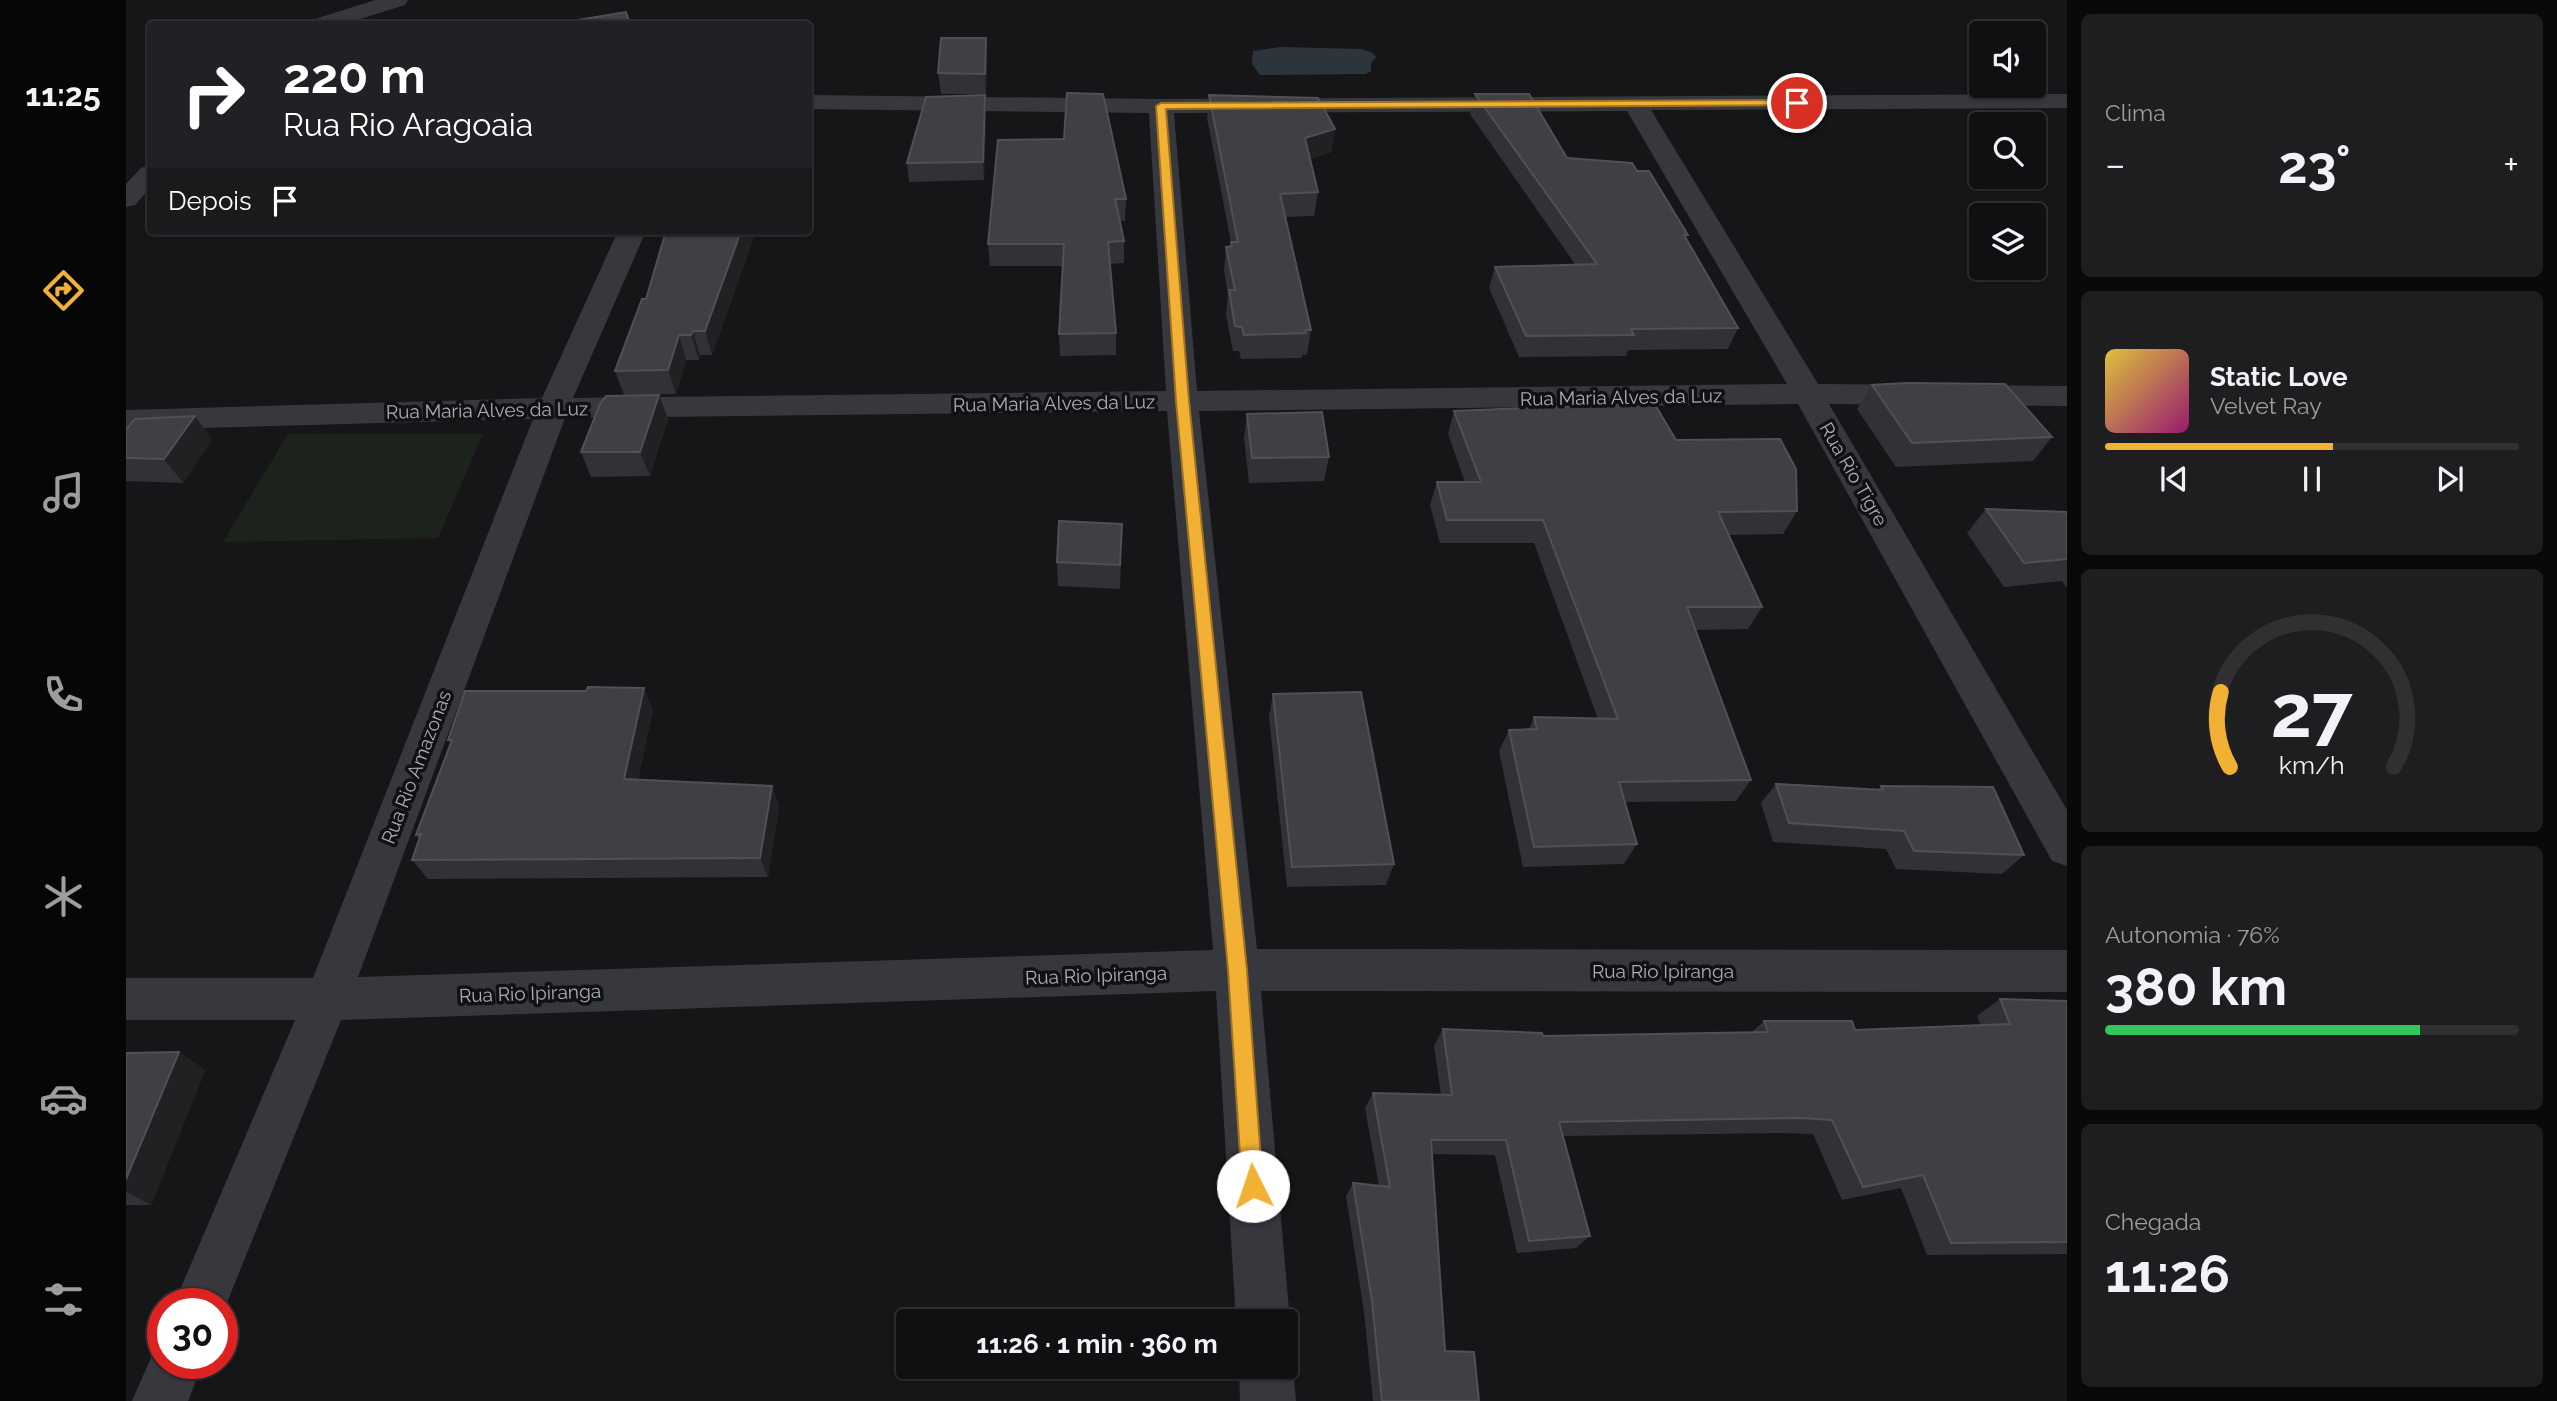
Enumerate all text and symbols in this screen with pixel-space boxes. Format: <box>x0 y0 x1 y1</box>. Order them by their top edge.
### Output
map controls <box>1969 21 2046 280</box>
button: sound <box>1969 21 2046 98</box>
text: 220 m <box>283 47 426 104</box>
icon: right <box>168 49 259 140</box>
pin <box>1767 73 1827 133</box>
text: 11:25 <box>25 76 101 113</box>
icon: arrive <box>1778 84 1816 122</box>
text: Clima <box>2105 99 2166 126</box>
text: Rua Rio Aragoaia <box>283 106 533 143</box>
button: search <box>1969 112 2046 189</box>
text: 23° <box>2278 134 2351 195</box>
text: − <box>2105 142 2125 187</box>
text: + <box>2503 142 2519 187</box>
icon: arrive <box>266 182 304 220</box>
text: Depois <box>168 186 252 216</box>
button: layers <box>1969 203 2046 280</box>
icon: directions <box>39 266 88 315</box>
text: Static Love <box>2210 362 2348 392</box>
street label: Rua Maria Alves da Luz <box>1520 384 1722 410</box>
street label: Rua Maria Alves da Luz <box>953 390 1155 416</box>
text: Velvet Ray <box>2210 392 2322 419</box>
street label: Rua Maria Alves da Luz <box>386 397 588 423</box>
street label: Rua Rio Tigre <box>1816 418 1892 530</box>
icon: previous <box>2155 460 2193 498</box>
icon: pause <box>2293 460 2331 498</box>
icon: next <box>2431 460 2469 498</box>
icon: music <box>39 468 88 517</box>
text: 27 <box>2271 669 2353 754</box>
icon: phone <box>39 670 88 719</box>
street label: Rua Rio Amazonas <box>377 687 455 847</box>
text: km/h <box>2279 749 2345 779</box>
icon: climate <box>39 872 88 921</box>
text: Autonomia · 76% <box>2105 921 2280 948</box>
text: 380 km <box>2105 956 2287 1017</box>
street label: Rua Rio Ipiranga <box>1592 960 1734 982</box>
street label: Rua Rio Ipiranga <box>1025 962 1167 988</box>
street label: Rua Rio Ipiranga <box>459 980 601 1006</box>
icon: car <box>39 1074 88 1123</box>
position arrow <box>1216 1149 1290 1223</box>
text: Chegada <box>2105 1208 2201 1235</box>
text: 11:26 <box>2105 1243 2230 1304</box>
icon: filters <box>39 1275 88 1324</box>
speed limit sign: 30 <box>147 1288 238 1379</box>
text: 11:26 · 1 min · 360 m <box>976 1329 1218 1359</box>

